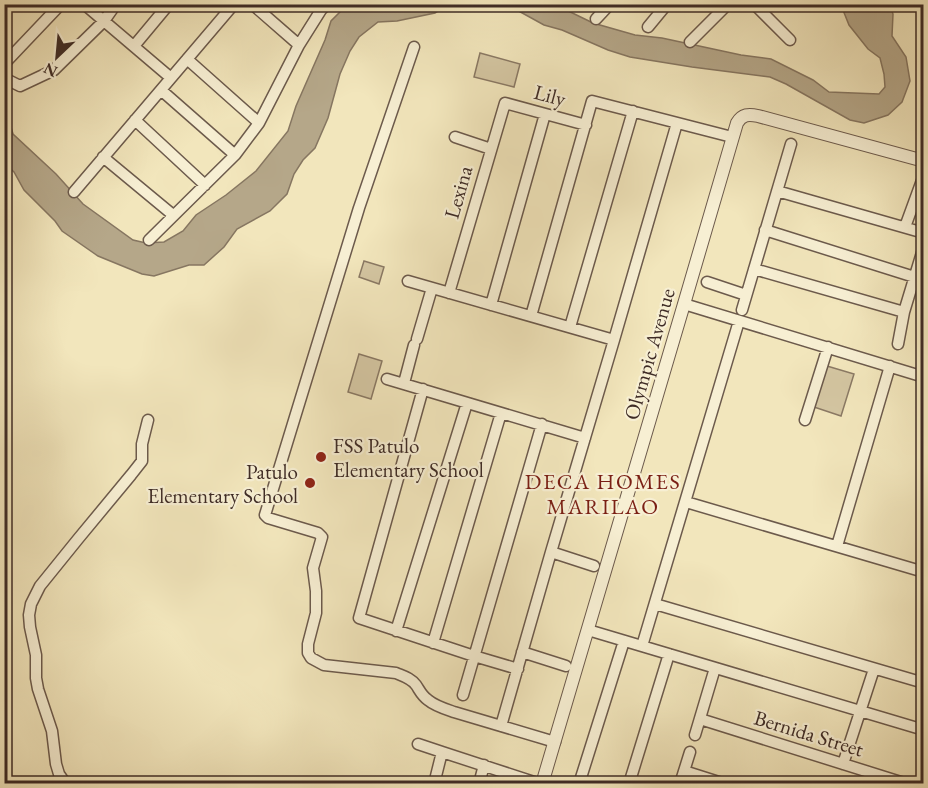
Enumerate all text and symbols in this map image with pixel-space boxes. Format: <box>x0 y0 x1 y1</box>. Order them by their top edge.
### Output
north arrow <box>27 27 87 87</box>
text: N <box>40 58 61 82</box>
street label: Lily <box>531 78 570 112</box>
street label: Lexina <box>438 162 479 222</box>
street label: Olympic Avenue <box>617 285 681 423</box>
place label: FSS Patulo Elementary School <box>333 432 484 483</box>
marker: FSS Patulo Elementary School <box>314 450 328 464</box>
place label: Patulo Elementary School <box>147 458 298 509</box>
district label: DECA HOMES MARILAO <box>525 467 681 521</box>
marker: Patulo Elementary School <box>303 476 317 490</box>
street label: Bernida Street <box>751 704 867 763</box>

